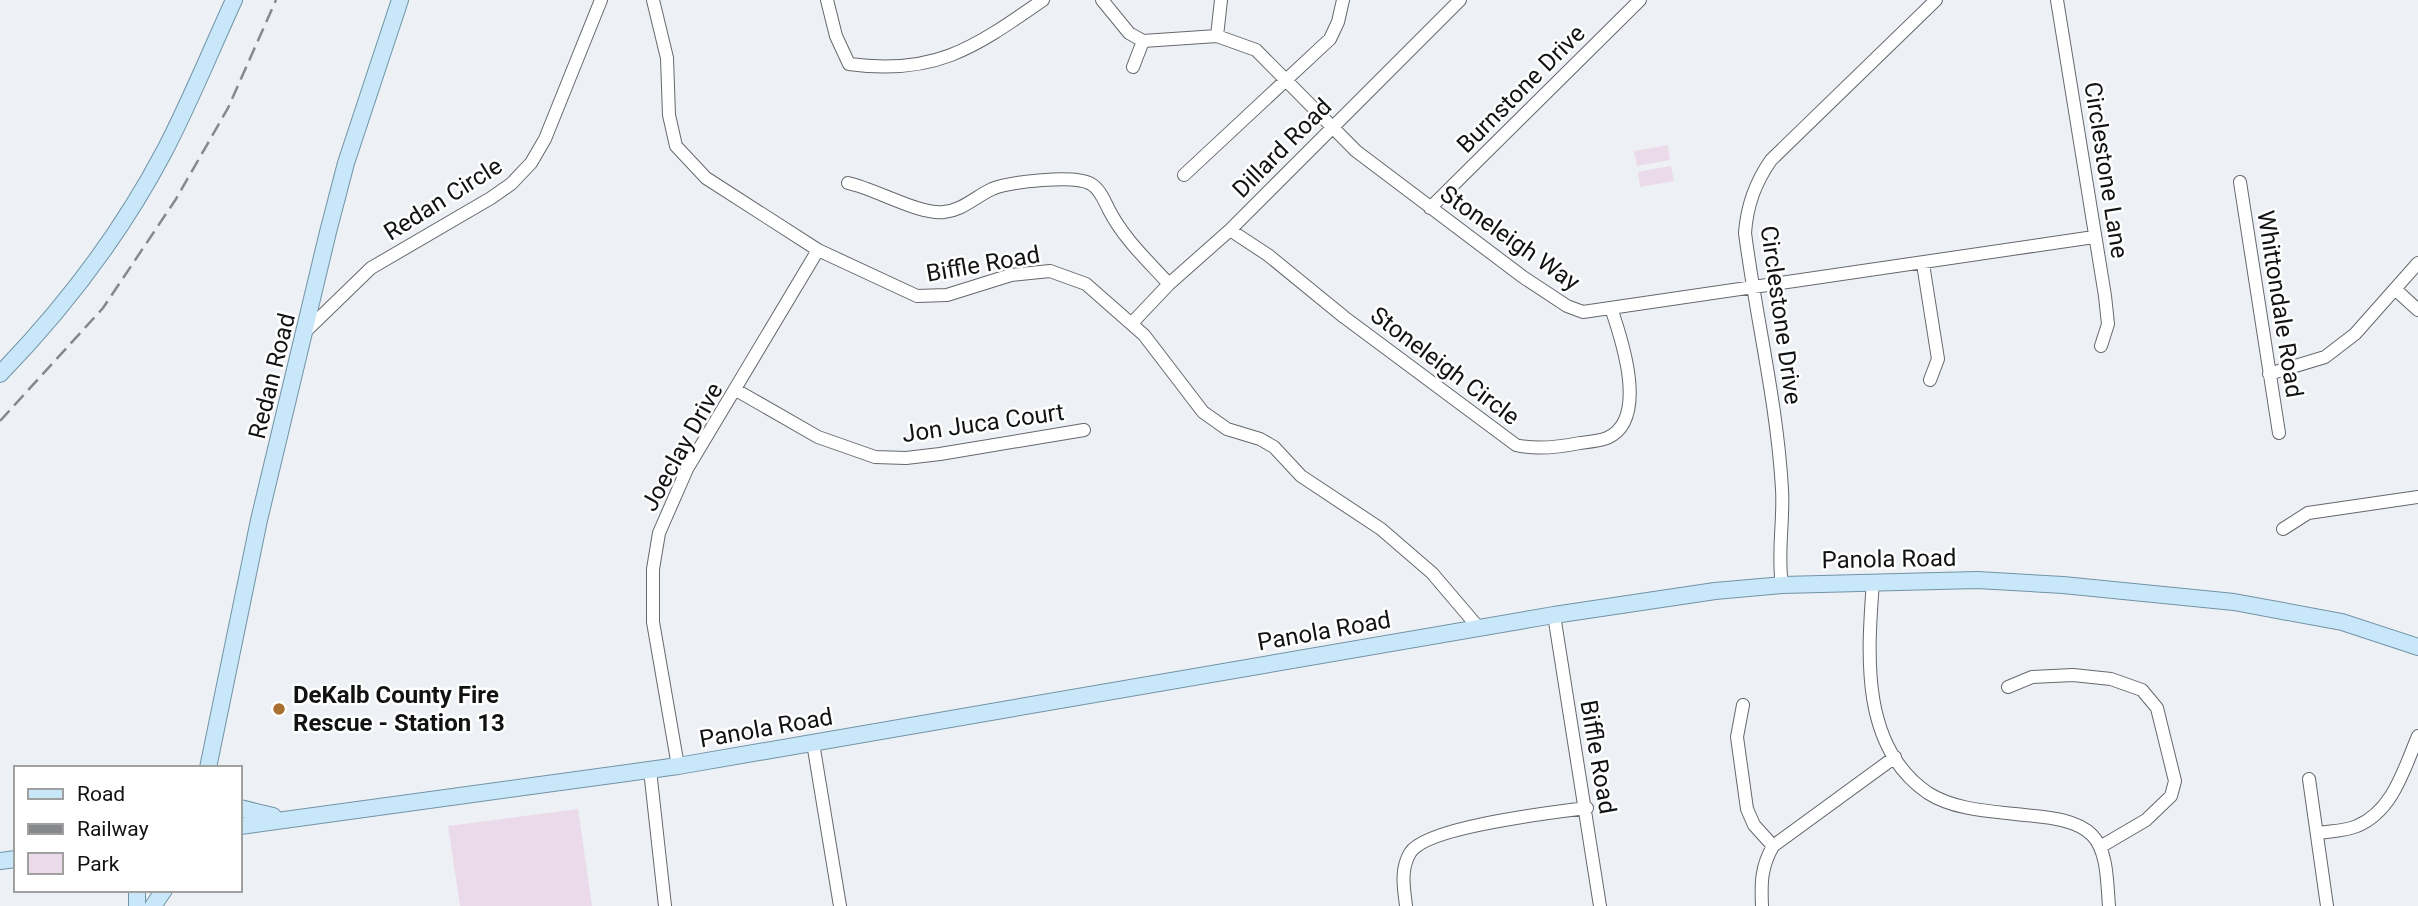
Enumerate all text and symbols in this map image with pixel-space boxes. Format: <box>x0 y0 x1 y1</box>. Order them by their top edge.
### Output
street label: Burnstone Drive <box>1451 19 1591 159</box>
street label: Circlestone Lane <box>2078 80 2134 260</box>
street label: Dillard Road <box>1227 93 1337 203</box>
street label: Redan Circle <box>379 152 507 246</box>
street label: Stoneleigh Way <box>1435 180 1586 297</box>
street label: Whittondale Road <box>2251 209 2309 399</box>
street label: Circlestone Drive <box>1755 224 1807 406</box>
street label: Biffle Road <box>924 240 1042 288</box>
street label: Stoneleigh Circle <box>1365 301 1525 431</box>
street label: Redan Road <box>243 310 301 442</box>
street label: Joeclay Drive <box>635 378 729 516</box>
street label: Jon Juca Court <box>900 398 1066 448</box>
street label: Panola Road <box>1821 544 1957 574</box>
street label: Panola Road <box>1255 605 1393 657</box>
place label: DeKalb County Fire Rescue - Station 13 <box>293 681 505 737</box>
street label: Biffle Road <box>1574 698 1622 816</box>
marker: DeKalb County Fire Rescue - Station 13 <box>271 701 287 717</box>
street label: Panola Road <box>697 702 835 754</box>
legend <box>14 766 242 892</box>
text: Road <box>77 782 125 806</box>
text: Railway <box>77 817 149 841</box>
text: Park <box>77 852 120 876</box>

